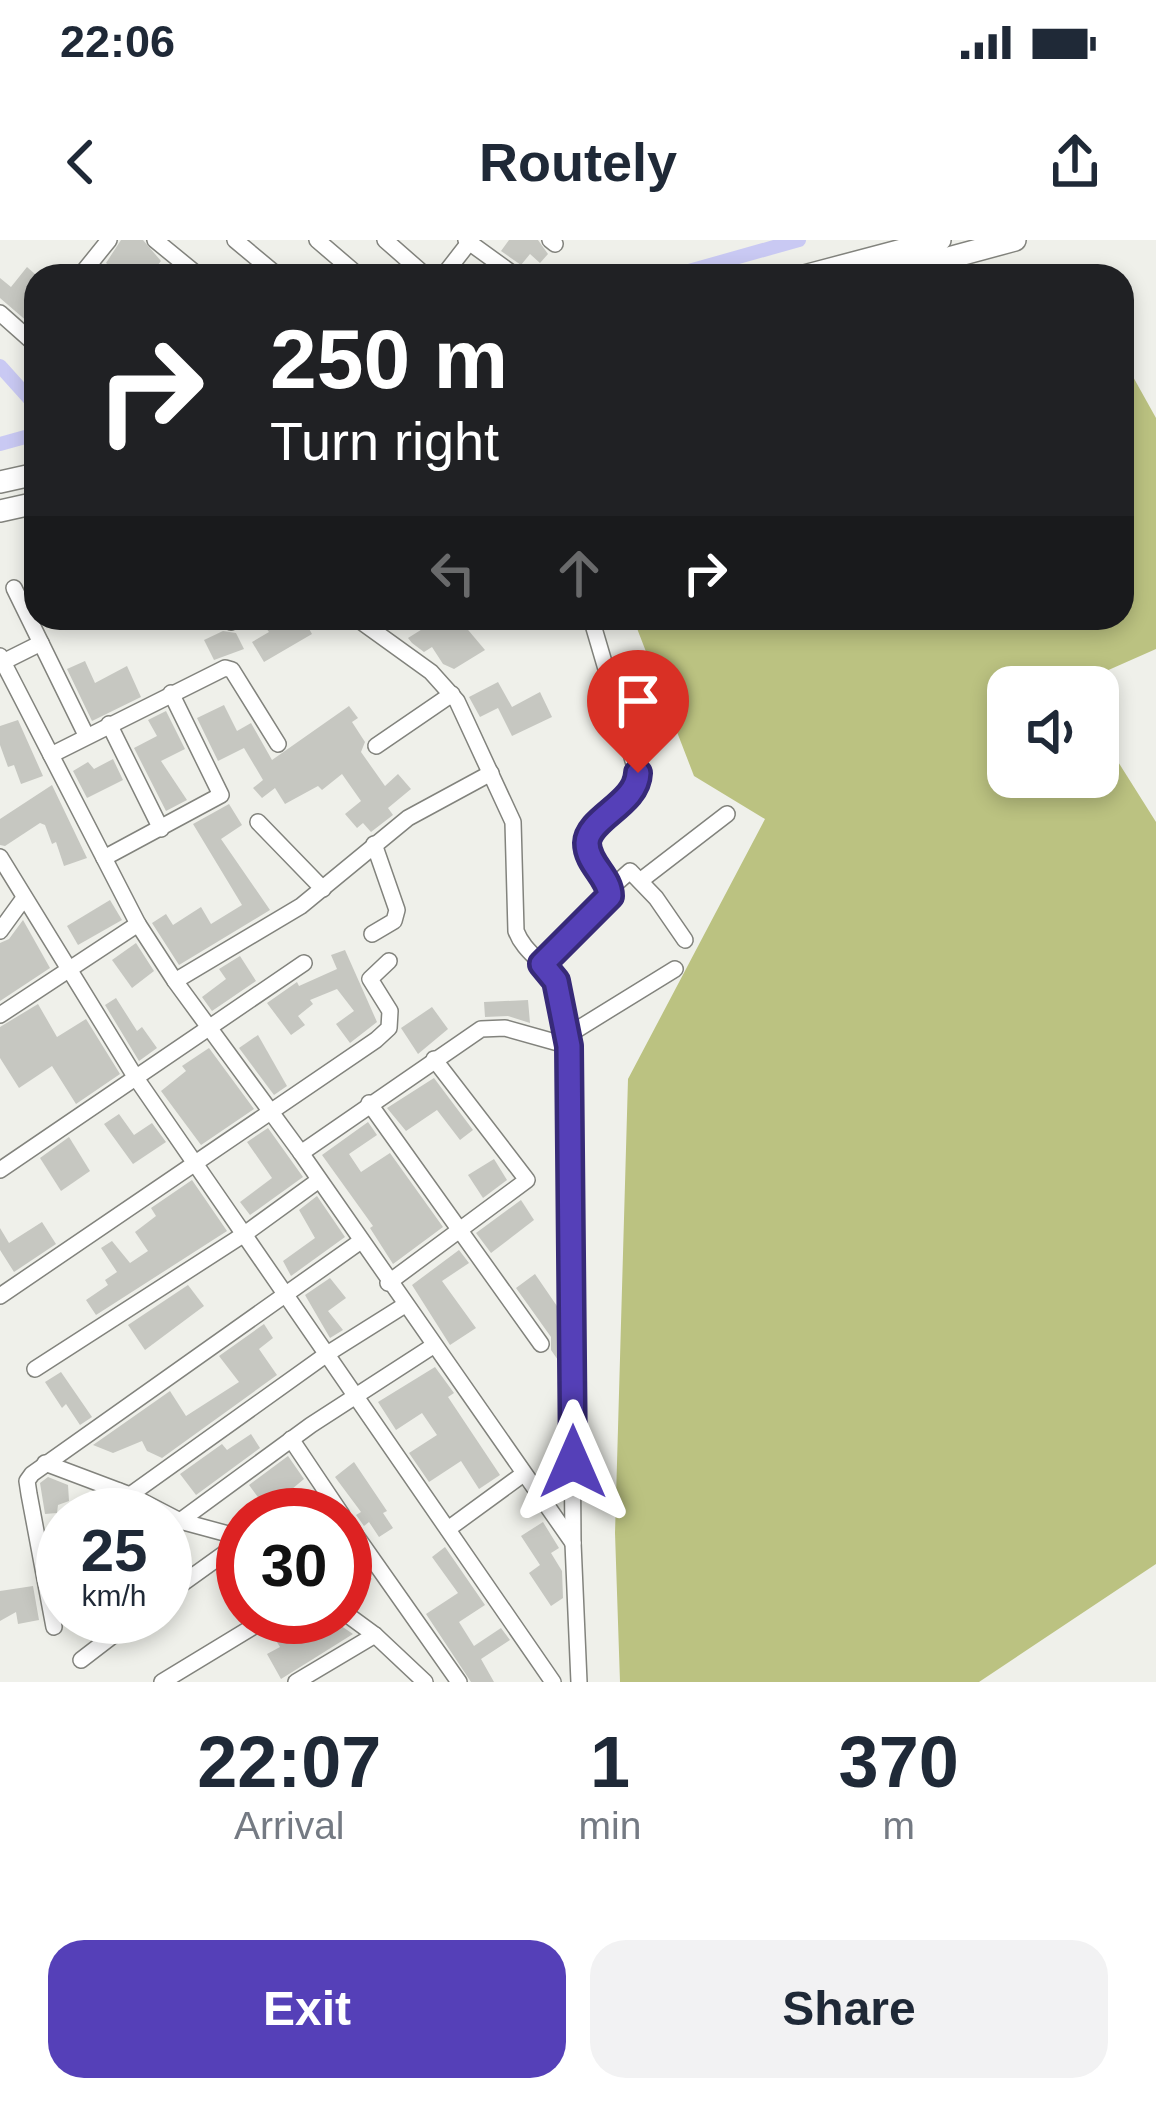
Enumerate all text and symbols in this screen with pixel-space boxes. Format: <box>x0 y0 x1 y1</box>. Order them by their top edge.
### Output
text: 22:06 <box>60 16 175 67</box>
icon: back <box>48 129 114 195</box>
icon: share <box>1042 129 1108 195</box>
text: Routely <box>479 132 677 192</box>
icon: right <box>72 312 228 468</box>
text: 250 m <box>270 312 508 406</box>
text: Turn right <box>270 411 499 471</box>
icon: left <box>420 540 486 606</box>
icon: ahead <box>546 540 612 606</box>
icon: right <box>672 540 738 606</box>
pin <box>587 650 689 773</box>
map controls <box>987 666 1119 798</box>
button: sound <box>987 666 1119 798</box>
icon: arrive <box>605 668 671 734</box>
position arrow <box>510 1399 636 1525</box>
speed limit sign: 30 <box>216 1488 372 1644</box>
text: 25 <box>81 1517 147 1584</box>
text: km/h <box>81 1579 147 1612</box>
text: 22:07 <box>197 1722 381 1802</box>
text: 1 <box>590 1722 630 1802</box>
text: 370 <box>839 1722 959 1802</box>
text: Arrival <box>234 1804 345 1847</box>
text: min <box>579 1804 641 1847</box>
text: m <box>882 1804 915 1847</box>
button: Exit <box>48 1940 566 2078</box>
button: Share <box>590 1940 1108 2078</box>

